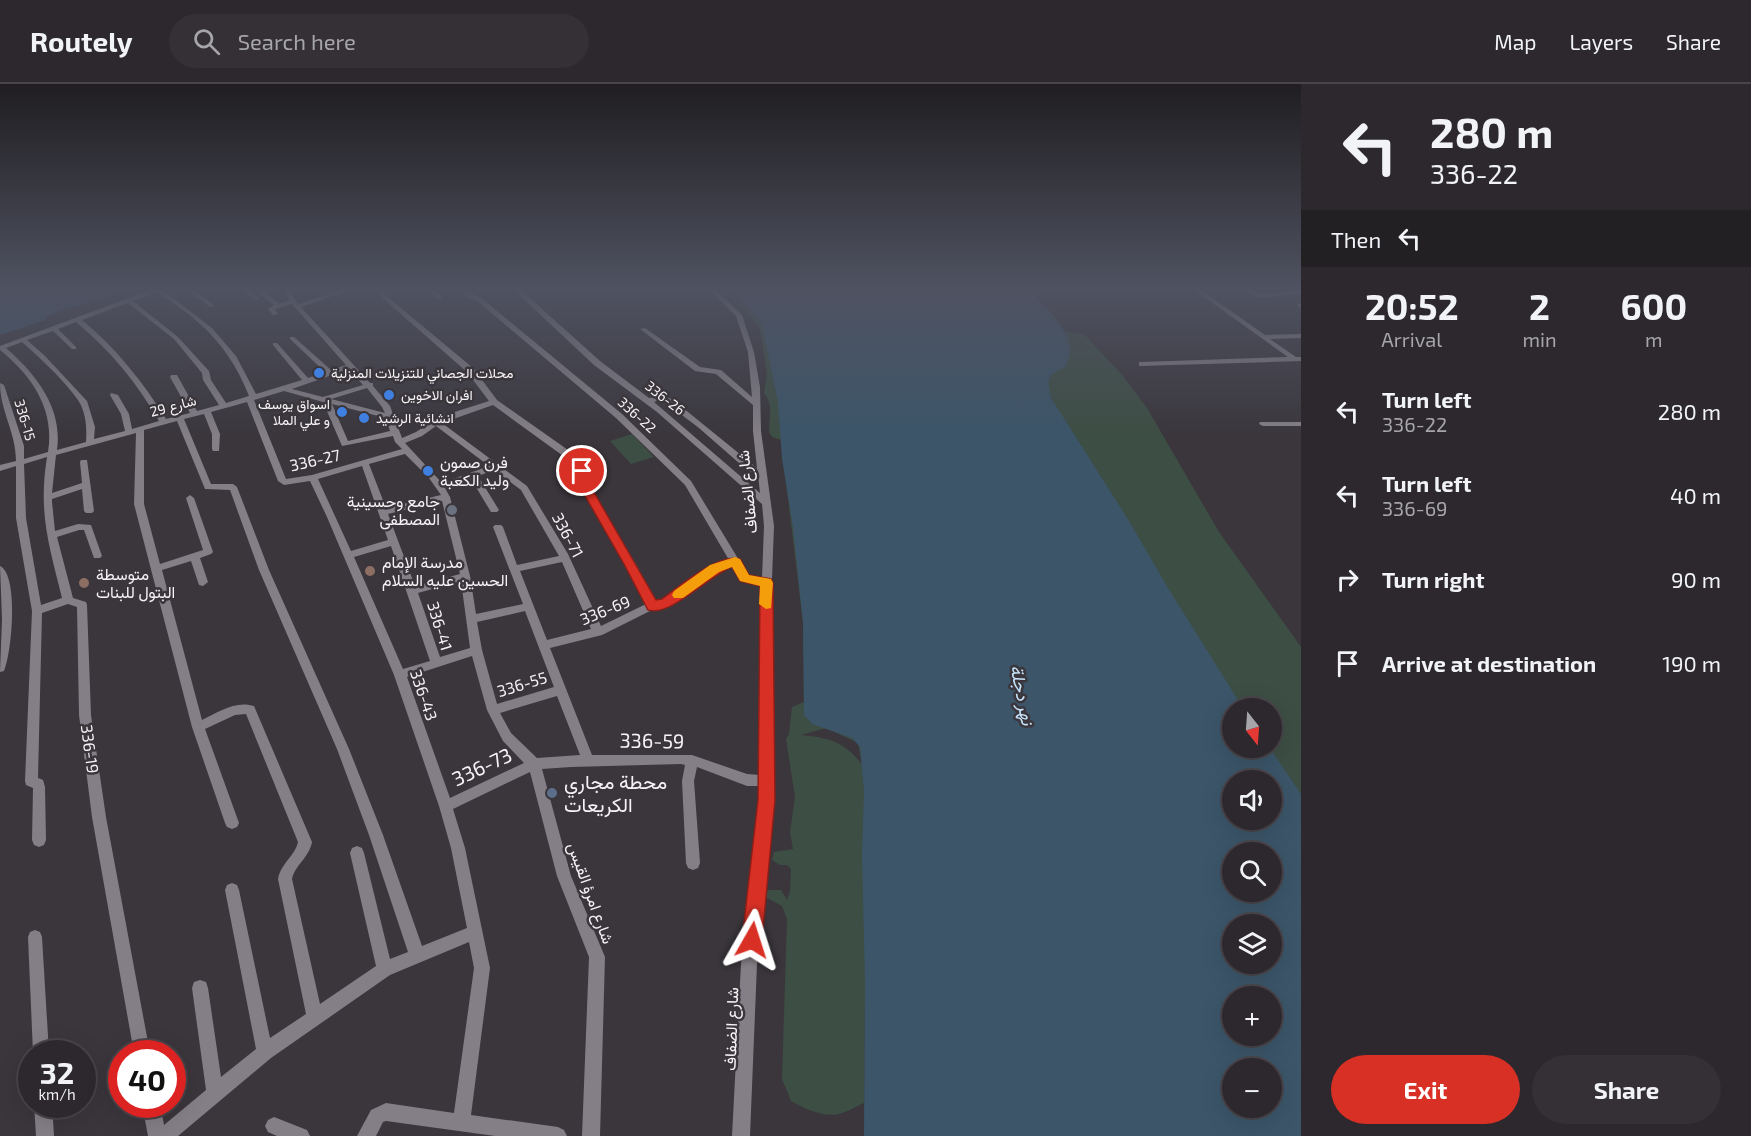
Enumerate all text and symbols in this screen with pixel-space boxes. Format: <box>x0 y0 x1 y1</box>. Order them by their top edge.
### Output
search box <box>169 14 589 68</box>
text: Routely <box>30 24 133 58</box>
icon: search <box>190 25 223 58</box>
text: Search here <box>238 28 356 54</box>
text: Map <box>1494 29 1536 54</box>
text: Layers <box>1569 29 1633 54</box>
text: Share <box>1666 29 1721 54</box>
text: 280 m <box>1430 106 1553 156</box>
icon: left <box>1331 108 1409 186</box>
text: 336-22 <box>1430 157 1518 189</box>
icon: left <box>1393 222 1426 255</box>
text: Then <box>1331 226 1381 252</box>
text: 20:52 <box>1365 284 1459 327</box>
text: 2 <box>1529 284 1550 327</box>
text: 600 <box>1620 284 1687 327</box>
text: Arrival <box>1381 327 1442 351</box>
text: min <box>1522 327 1557 351</box>
text: m <box>1645 327 1663 351</box>
place label: محلات الجصاني للتنزيلات المنزلية <box>331 364 514 385</box>
marker: محلات الجصاني للتنزيلات المنزلية <box>312 366 326 380</box>
street label: 336-26 <box>642 377 689 418</box>
place label: افران الاخوين <box>401 386 473 404</box>
text: Turn left <box>1382 386 1471 412</box>
marker: افران الاخوين <box>382 388 396 402</box>
street label: شارع 29 <box>148 391 199 423</box>
street label: 336-22 <box>615 393 660 436</box>
place label: اسواق يوسف و علي الملا <box>258 395 330 432</box>
icon: left <box>1331 395 1364 428</box>
street label: 336-15 <box>11 397 40 443</box>
text: 280 m <box>1658 398 1721 424</box>
marker: اسواق يوسف و علي الملا <box>335 405 349 419</box>
place label: انشائية الرشيد <box>376 409 454 427</box>
marker: انشائية الرشيد <box>357 411 371 425</box>
text: 336-22 <box>1382 412 1447 436</box>
street label: 336-27 <box>288 444 342 475</box>
pin <box>556 445 607 496</box>
street label: شارع الضفاف <box>733 449 763 535</box>
place label: فرن صمون وليد الكعبة <box>440 452 509 491</box>
icon: arrive <box>565 454 598 487</box>
marker: فرن صمون وليد الكعبة <box>421 464 435 478</box>
text: Turn left <box>1382 470 1471 496</box>
icon: left <box>1331 479 1364 512</box>
text: 40 m <box>1670 482 1721 508</box>
place label: جامع وحسينية المصطفى <box>347 491 440 530</box>
text: 336-69 <box>1382 496 1448 520</box>
marker: جامع وحسينية المصطفى <box>445 503 459 517</box>
street label: 336-71 <box>549 509 588 560</box>
place label: مدرسة الإمام الحسين عليه السلام <box>382 552 508 591</box>
icon: right <box>1331 563 1364 596</box>
place label: متوسطة البتول للبنات <box>96 564 175 603</box>
marker: مدرسة الإمام الحسين عليه السلام <box>363 564 377 578</box>
text: Turn right <box>1382 566 1484 592</box>
text: 90 m <box>1671 566 1721 592</box>
marker: متوسطة البتول للبنات <box>77 576 91 590</box>
street label: 336-69 <box>577 591 633 628</box>
street label: 336-41 <box>424 599 457 653</box>
icon: arrive <box>1331 647 1364 680</box>
text: Arrive at destination <box>1382 650 1596 676</box>
text: 190 m <box>1662 650 1721 676</box>
water label: نهر دجلة <box>1005 663 1040 728</box>
street label: 336-43 <box>407 667 442 723</box>
street label: 336-55 <box>495 667 549 700</box>
north arrow <box>1222 698 1282 758</box>
map controls <box>1222 698 1282 1118</box>
street label: 336-19 <box>78 723 103 775</box>
street label: 336-59 <box>619 727 685 753</box>
street label: 336-73 <box>448 742 515 790</box>
place label: محطة مجاري الكريعات <box>564 769 667 818</box>
button: sound <box>1222 770 1282 830</box>
marker: محطة مجاري الكريعات <box>545 786 559 800</box>
street label: شارع امرؤ القيس <box>562 840 619 947</box>
button: search <box>1222 842 1282 902</box>
position arrow <box>720 908 784 972</box>
button: layers <box>1222 914 1282 974</box>
button: + <box>1222 986 1282 1046</box>
street label: شارع الضفاف <box>720 987 744 1071</box>
speed limit sign: 40 <box>108 1040 186 1118</box>
text: 32 <box>40 1054 74 1090</box>
button: Exit <box>1331 1055 1520 1124</box>
button: Share <box>1532 1055 1721 1124</box>
button: − <box>1222 1058 1282 1118</box>
text: km/h <box>38 1085 76 1103</box>

